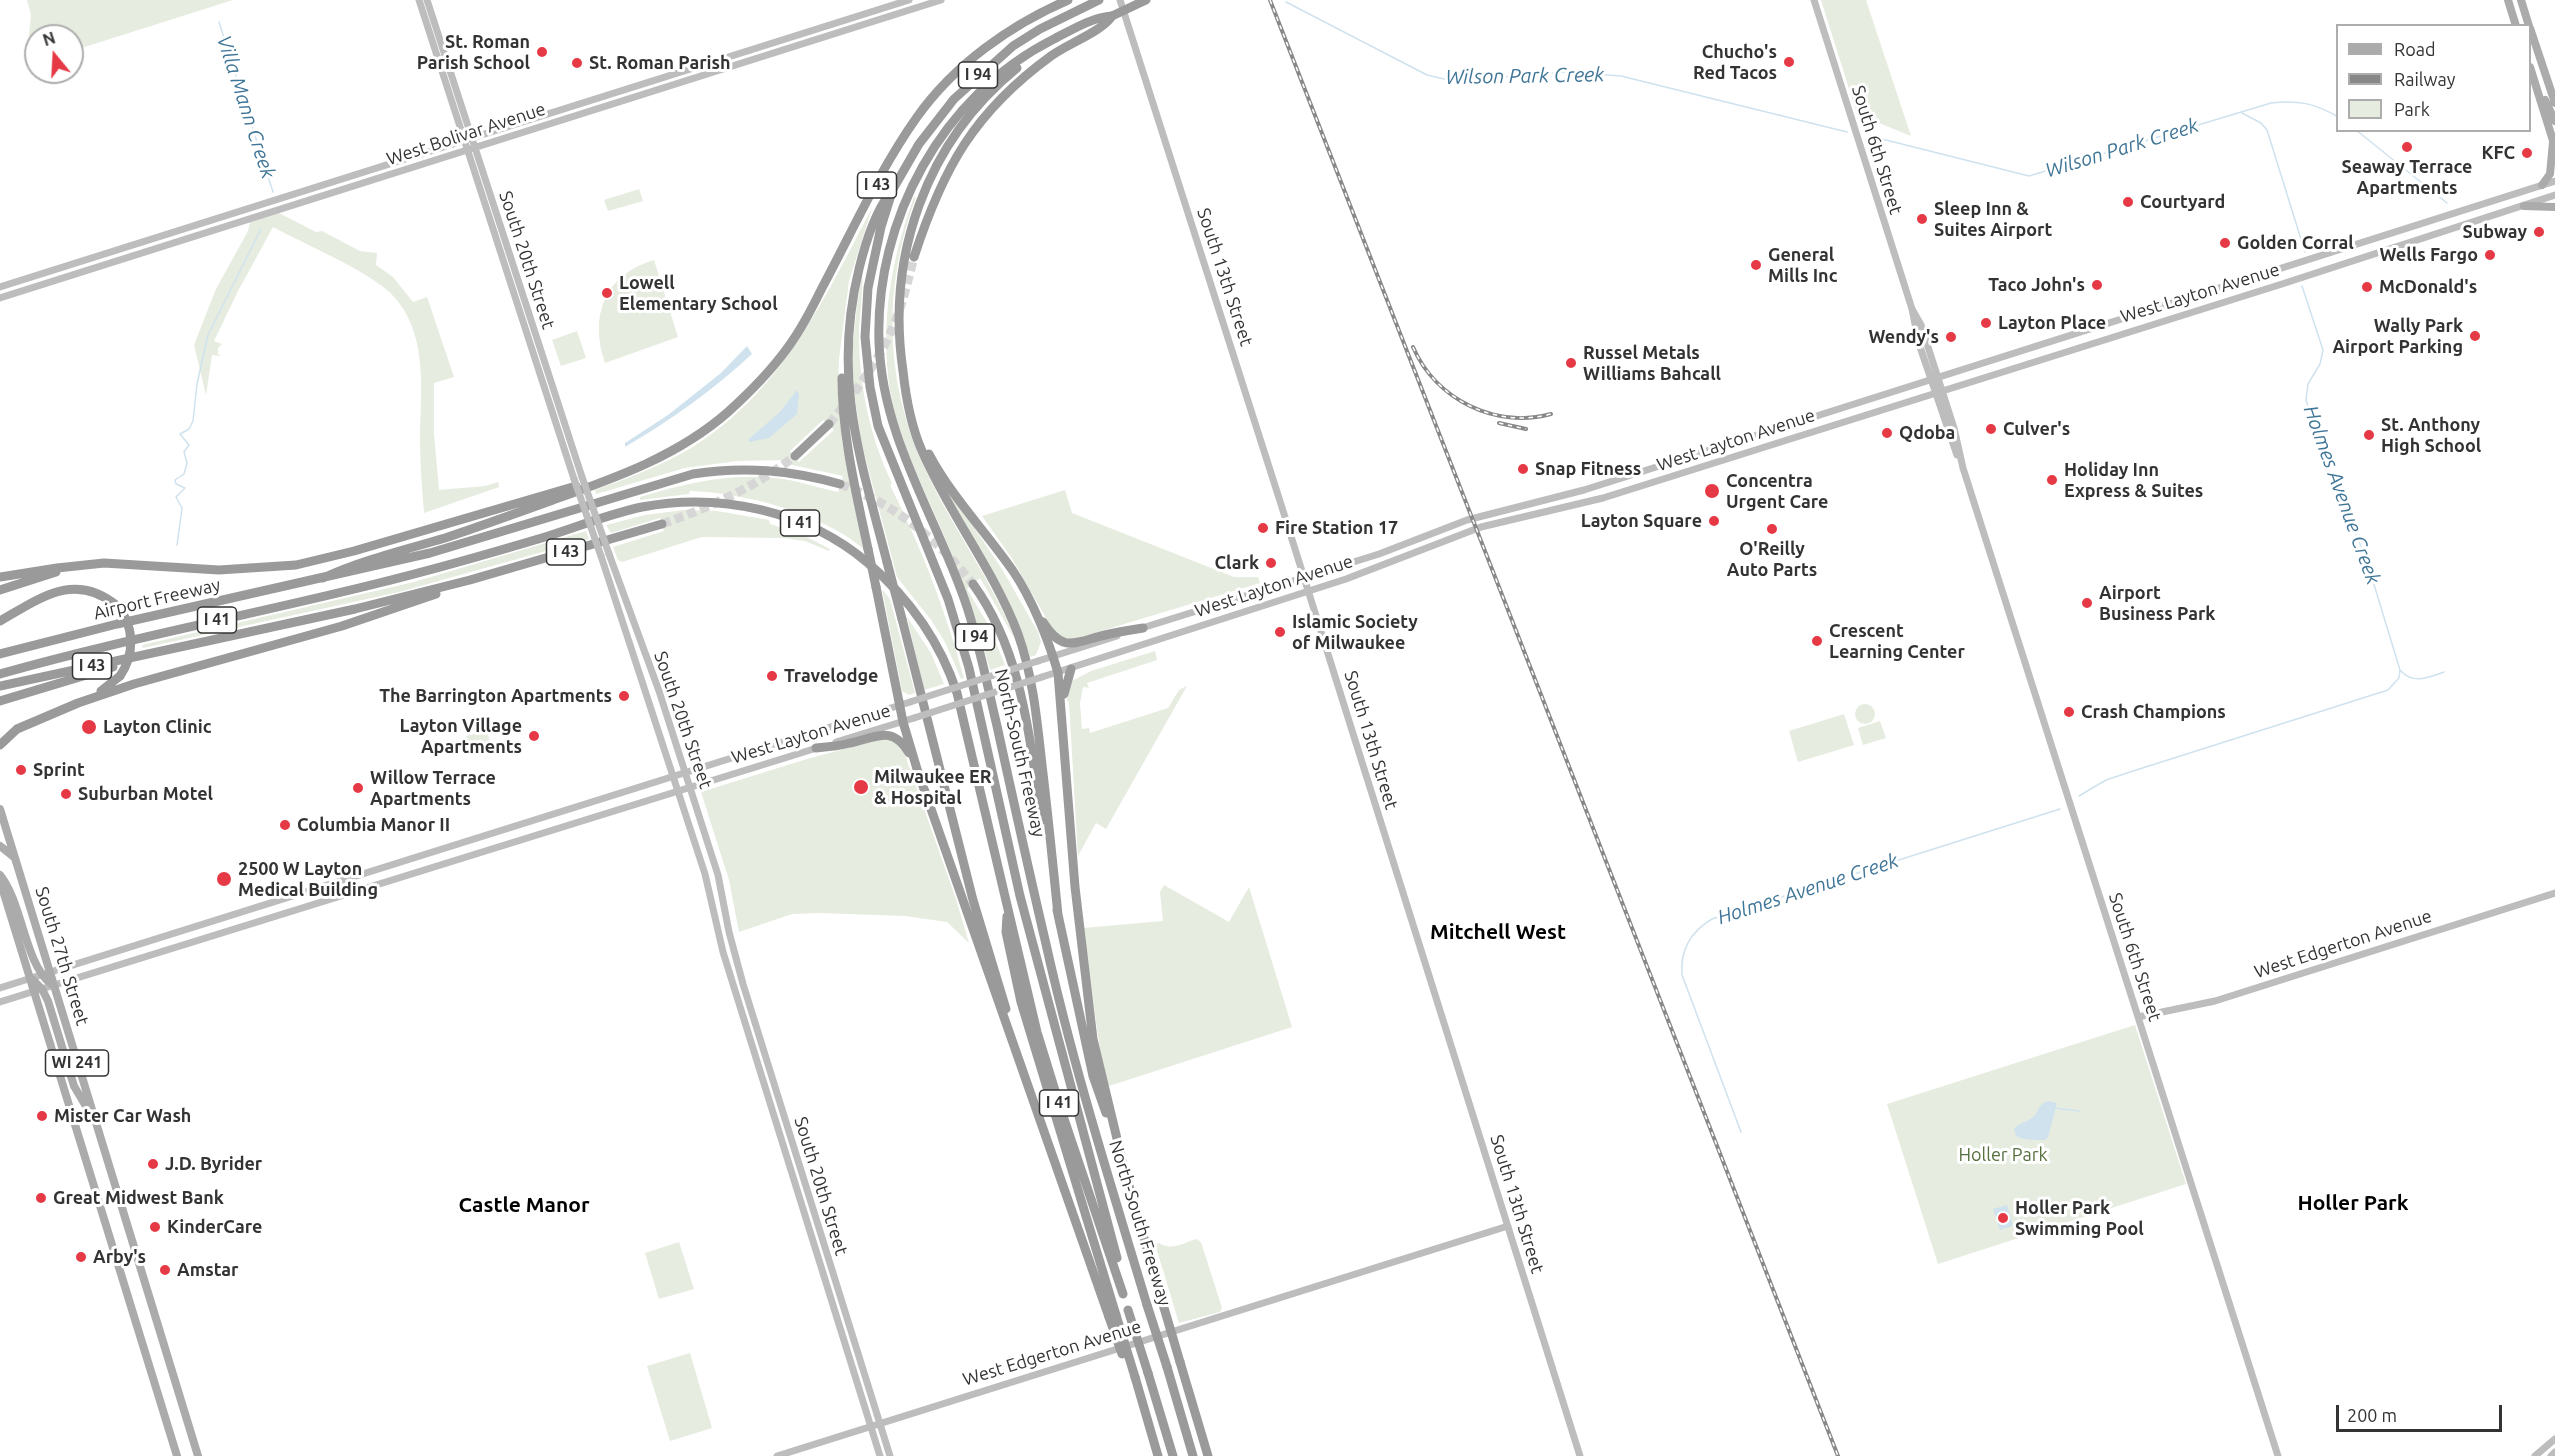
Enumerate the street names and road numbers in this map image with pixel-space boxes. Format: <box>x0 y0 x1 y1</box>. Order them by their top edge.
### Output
road number: I 94 <box>958 62 998 88</box>
street label: South 6th Street <box>1847 83 1907 217</box>
street label: West Bolivar Avenue <box>384 98 548 170</box>
road number: I 43 <box>858 172 896 198</box>
street label: South 20th Street <box>495 188 559 332</box>
street label: South 13th Street <box>1193 205 1257 349</box>
street label: West Layton Avenue <box>2118 259 2282 327</box>
street label: West Layton Avenue <box>1654 404 1818 476</box>
road number: I 41 <box>780 510 820 536</box>
road number: I 43 <box>546 539 586 565</box>
street label: West Layton Avenue <box>1192 550 1356 622</box>
street label: Airport Freeway <box>91 574 223 624</box>
road number: I 41 <box>198 607 236 633</box>
road number: I 94 <box>956 624 994 650</box>
street label: South 20th Street <box>649 649 717 791</box>
road number: I 43 <box>72 653 112 679</box>
street label: North-South Freeway <box>990 667 1050 839</box>
street label: South 13th Street <box>1340 668 1402 812</box>
street label: West Layton Avenue <box>729 700 893 768</box>
street label: South 27th Street <box>31 884 93 1028</box>
street label: South 6th Street <box>2104 890 2166 1024</box>
street label: West Edgerton Avenue <box>2251 905 2435 983</box>
road number: WI 241 <box>46 1050 109 1076</box>
road number: I 41 <box>1040 1090 1078 1116</box>
street label: South 20th Street <box>790 1114 852 1258</box>
street label: South 13th Street <box>1486 1132 1548 1276</box>
street label: North-South Freeway <box>1105 1138 1175 1308</box>
street label: West Edgerton Avenue <box>960 1316 1144 1390</box>

